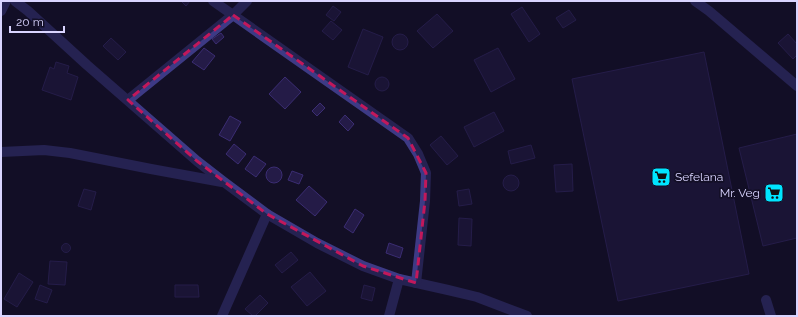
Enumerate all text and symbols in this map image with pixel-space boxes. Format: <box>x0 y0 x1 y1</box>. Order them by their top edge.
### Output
scale bar <box>10 8 64 34</box>
text: 20 m <box>16 15 44 29</box>
supermarket icon: Sefelana <box>650 166 672 188</box>
place label: Sefelana <box>675 170 723 184</box>
supermarket icon: Mr. Veg <box>763 182 785 204</box>
place label: Mr. Veg <box>720 186 760 200</box>

